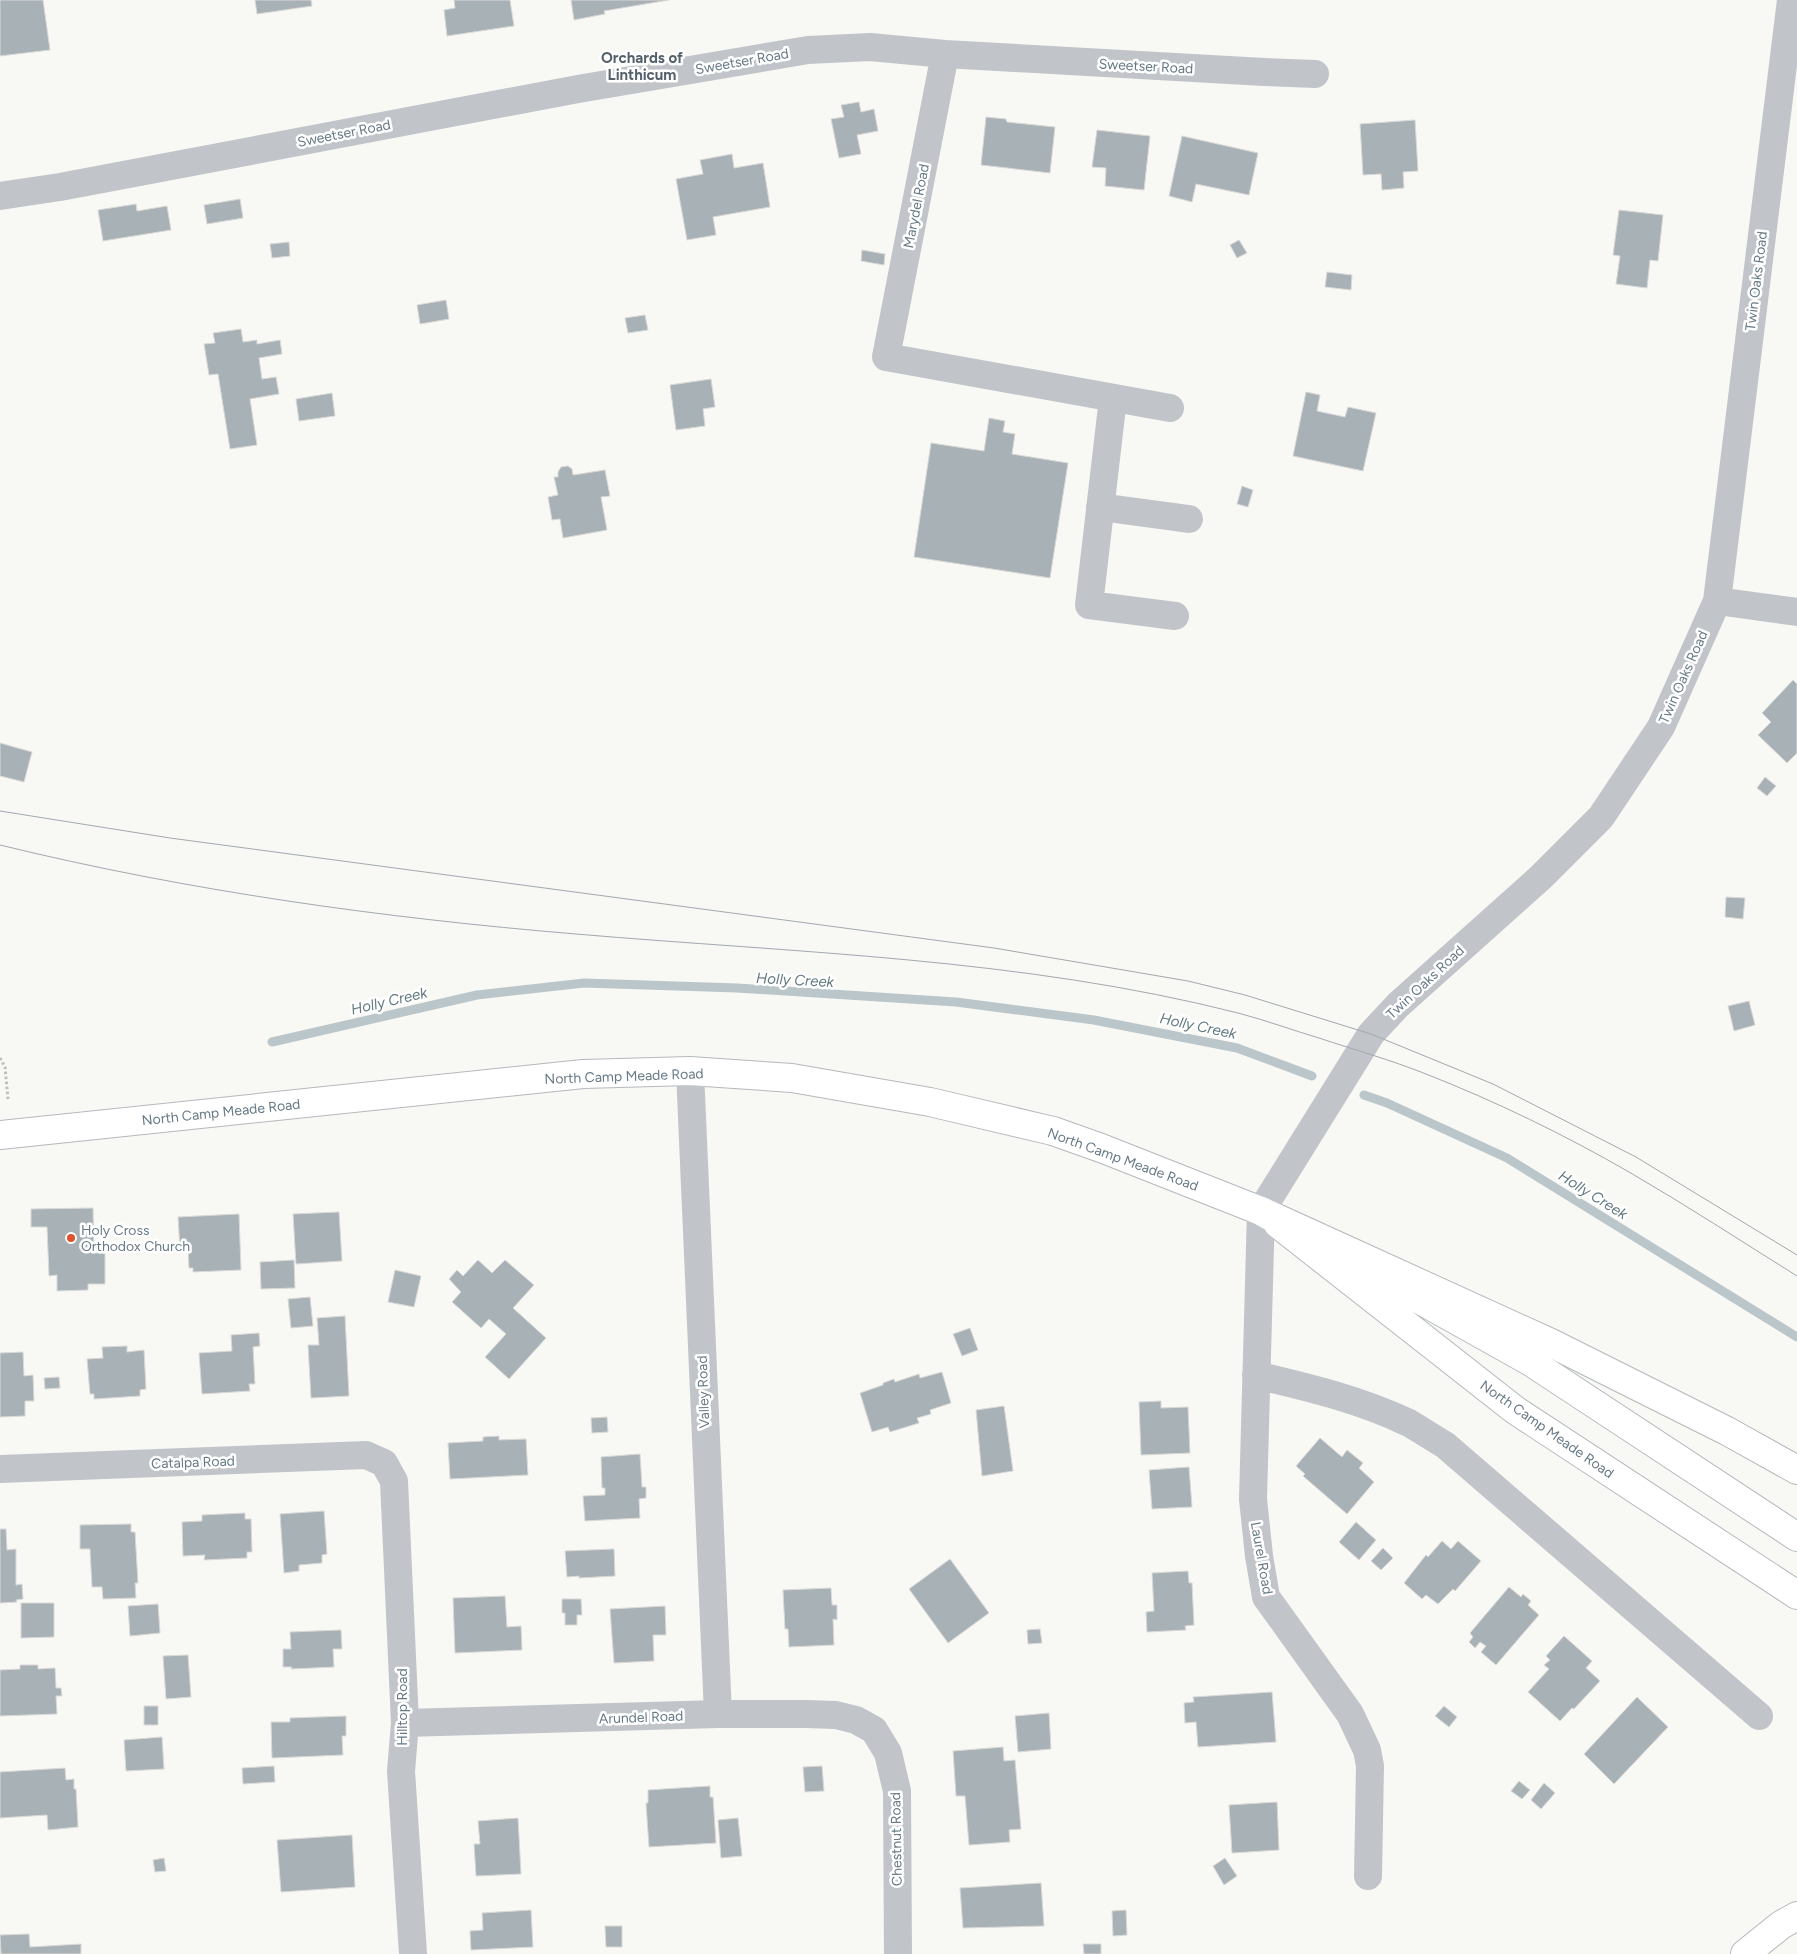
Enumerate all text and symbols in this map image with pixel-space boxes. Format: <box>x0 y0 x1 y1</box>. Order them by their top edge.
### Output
street label: Sweetser Road <box>694 45 790 78</box>
district label: Orchards of Linthicum <box>601 49 683 84</box>
street label: Sweetser Road <box>1098 56 1194 77</box>
street label: Sweetser Road <box>296 116 392 151</box>
street label: Marydel Road <box>900 162 933 250</box>
street label: Twin Oaks Road <box>1742 230 1771 332</box>
street label: Twin Oaks Road <box>1655 628 1712 726</box>
street label: Twin Oaks Road <box>1383 942 1468 1023</box>
water label: Holly Creek <box>756 969 835 991</box>
water label: Holly Creek <box>349 983 430 1019</box>
water label: Holly Creek <box>1158 1009 1239 1043</box>
street label: North Camp Meade Road <box>544 1065 704 1088</box>
street label: North Camp Meade Road <box>141 1096 301 1129</box>
street label: North Camp Meade Road <box>1045 1124 1201 1195</box>
water label: Holly Creek <box>1555 1167 1631 1224</box>
place label: Holy Cross Orthodox Church <box>81 1222 190 1255</box>
marker: Holy Cross Orthodox Church <box>65 1232 77 1244</box>
street label: Valley Road <box>694 1355 713 1429</box>
street label: North Camp Meade Road <box>1477 1377 1617 1482</box>
street label: Catalpa Road <box>151 1453 235 1472</box>
street label: Laurel Road <box>1247 1520 1276 1596</box>
street label: Hilltop Road <box>394 1668 411 1746</box>
street label: Arundel Road <box>599 1708 684 1727</box>
street label: Chestnut Road <box>887 1792 906 1886</box>

